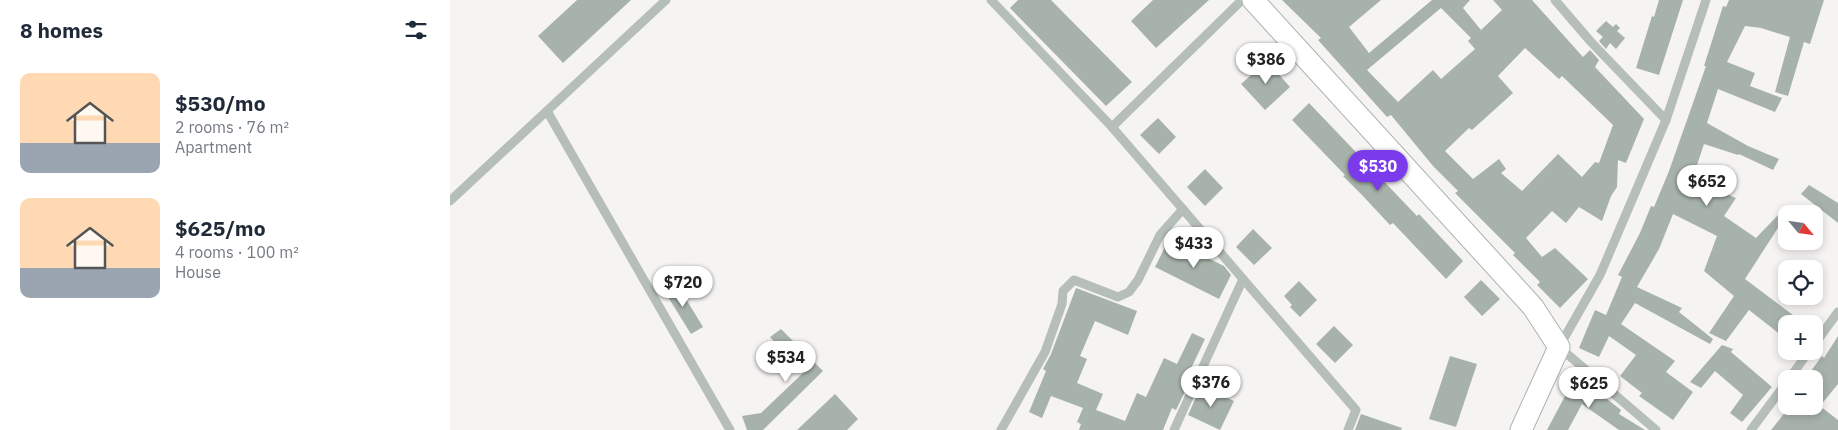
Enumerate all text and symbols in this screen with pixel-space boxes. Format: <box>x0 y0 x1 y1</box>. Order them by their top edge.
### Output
text: 8 homes <box>20 16 103 44</box>
icon: filters <box>402 16 430 44</box>
pin: $386 <box>1236 42 1296 85</box>
text: $386 <box>1247 49 1285 69</box>
text: $530/mo <box>175 89 266 117</box>
icon: home <box>60 93 120 153</box>
text: 2 rooms · 76 m² <box>175 117 289 137</box>
text: Apartment <box>175 137 252 157</box>
pin: $530 <box>1348 150 1408 192</box>
text: $530 <box>1359 156 1397 176</box>
pin: $652 <box>1677 164 1737 207</box>
text: $652 <box>1688 171 1726 191</box>
north arrow <box>1778 205 1822 250</box>
map controls <box>1778 205 1823 415</box>
text: $625/mo <box>175 214 266 242</box>
icon: home <box>60 218 120 278</box>
pin: $433 <box>1164 226 1224 269</box>
text: $433 <box>1175 233 1213 253</box>
text: 4 rooms · 100 m² <box>175 242 299 262</box>
button: locate <box>1778 260 1823 305</box>
text: House <box>175 262 221 282</box>
pin: $720 <box>653 266 713 308</box>
text: $720 <box>664 272 702 292</box>
button: + <box>1778 315 1823 360</box>
pin: $534 <box>756 340 816 383</box>
text: $534 <box>767 347 805 367</box>
pin: $376 <box>1181 366 1241 408</box>
pin: $625 <box>1559 366 1619 409</box>
button: − <box>1778 370 1823 415</box>
text: $376 <box>1192 372 1230 392</box>
text: $625 <box>1570 373 1608 393</box>

